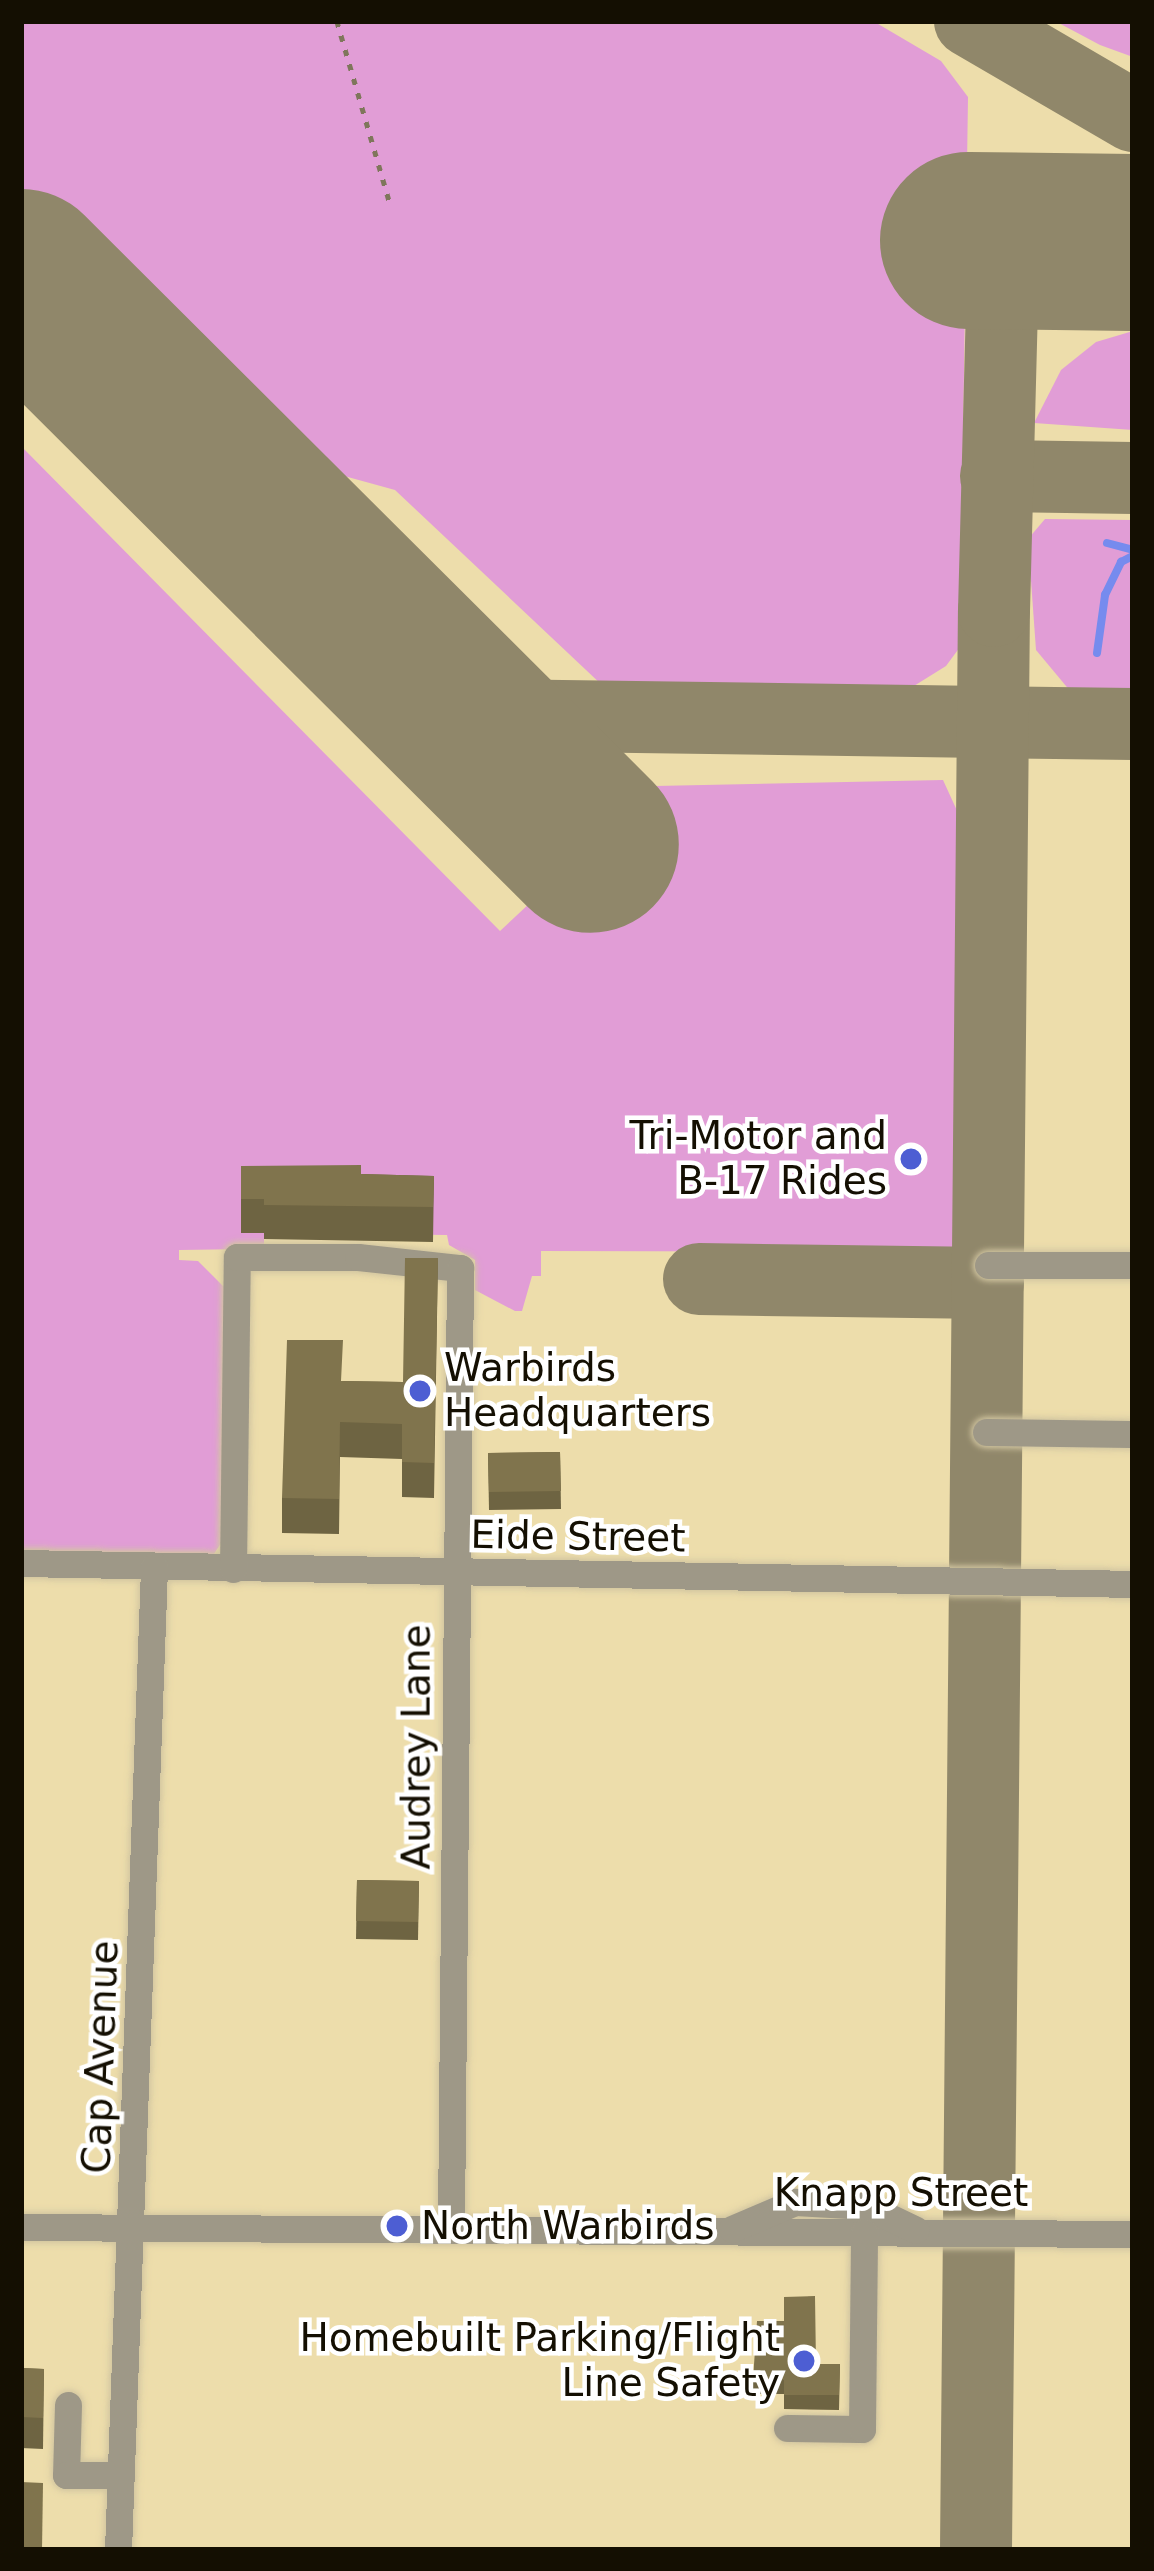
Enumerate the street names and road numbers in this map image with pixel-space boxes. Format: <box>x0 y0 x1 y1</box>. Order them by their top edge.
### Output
street label: Eide Street <box>470 1512 686 1562</box>
street label: Audrey Lane <box>394 1624 440 1870</box>
street label: Cap Avenue <box>74 1940 128 2174</box>
street label: Knapp Street <box>774 2170 1028 2216</box>

